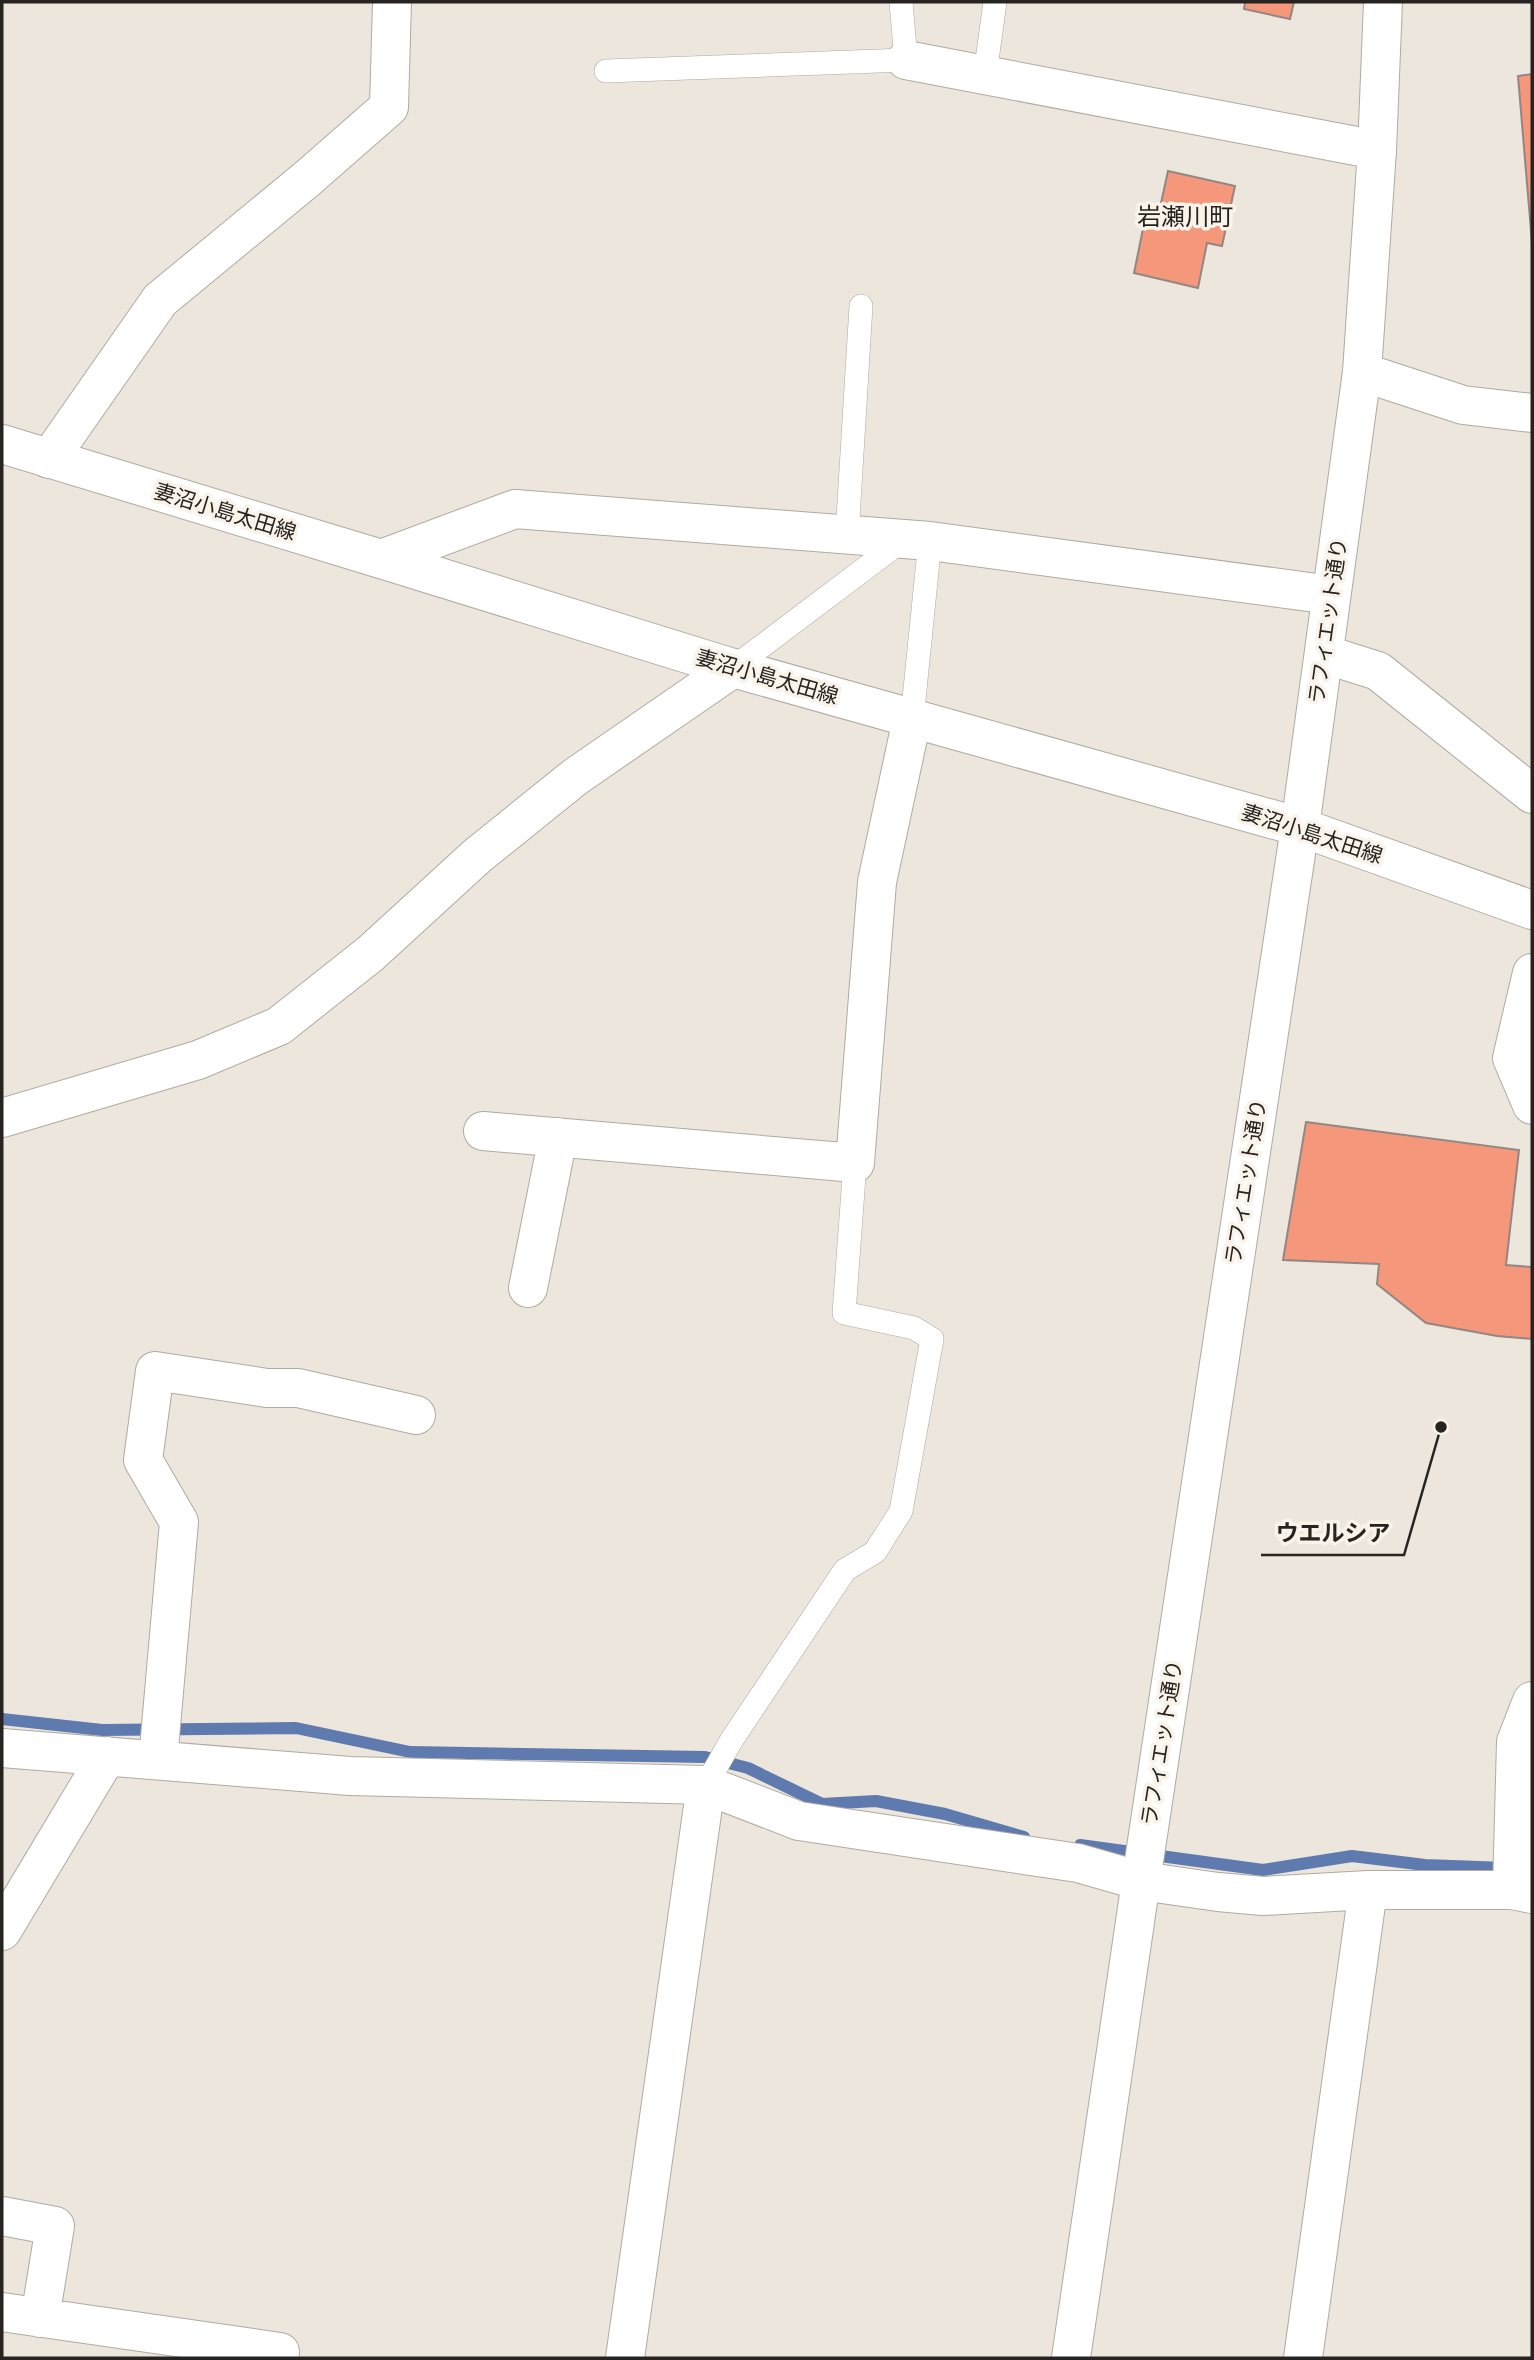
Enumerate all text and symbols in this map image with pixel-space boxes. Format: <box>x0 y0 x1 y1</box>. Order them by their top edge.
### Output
district label: 岩瀬川町 <box>1137 203 1233 231</box>
street label: 妻沼小島太田線 <box>151 479 299 545</box>
street label: ラフィエット通り <box>1304 536 1352 706</box>
street label: 妻沼小島太田線 <box>693 645 841 709</box>
street label: 妻沼小島太田線 <box>1238 800 1386 868</box>
street label: ラフィエット通り <box>1221 1097 1271 1267</box>
callout: ウエルシア <box>1261 1511 1404 1555</box>
text: ウエルシア <box>1276 1520 1391 1547</box>
street label: ラフィエット通り <box>1137 1658 1187 1828</box>

